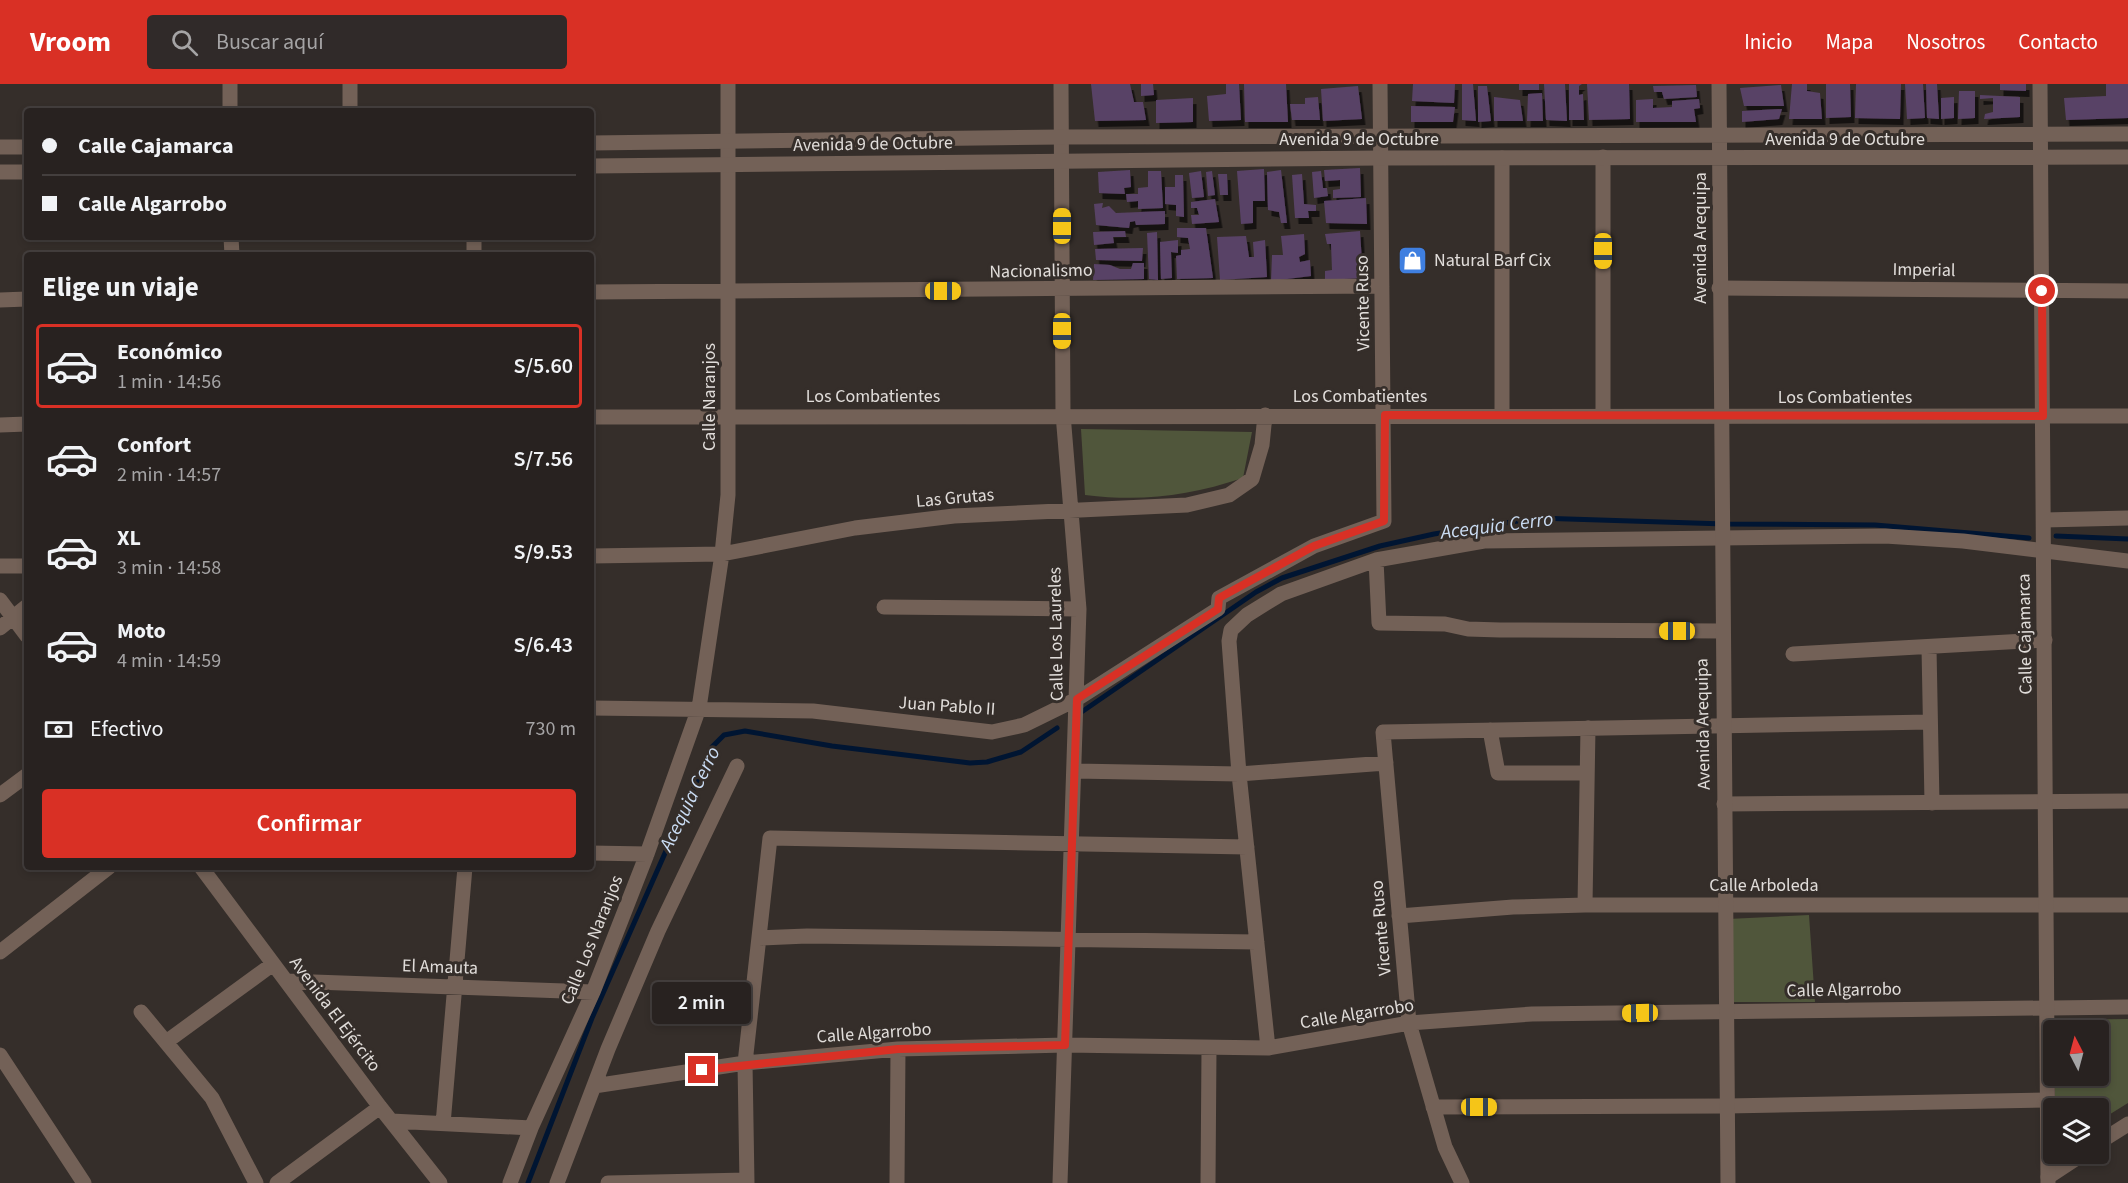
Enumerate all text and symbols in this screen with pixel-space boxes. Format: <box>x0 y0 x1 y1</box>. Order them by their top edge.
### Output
search box <box>147 15 567 69</box>
text: Vroom <box>30 22 111 62</box>
icon: search <box>168 26 201 59</box>
text: Buscar aquí <box>216 26 324 58</box>
text: Inicio <box>1744 27 1792 57</box>
text: Mapa <box>1825 27 1873 57</box>
text: Nosotros <box>1906 27 1985 57</box>
text: Contacto <box>2018 27 2098 57</box>
street label: Avenida 9 de Octubre <box>1279 127 1439 152</box>
street label: Avenida 9 de Octubre <box>1765 127 1925 152</box>
text: Calle Cajamarca <box>78 130 234 162</box>
street label: Avenida 9 de Octubre <box>793 130 953 158</box>
street label: Avenida Arequipa <box>1688 172 1713 304</box>
text: Calle Algarrobo <box>78 188 227 220</box>
car <box>1053 208 1071 244</box>
car <box>1594 233 1612 269</box>
shop icon: Natural Barf Cix <box>1397 244 1429 276</box>
place label: Natural Barf Cix <box>1434 248 1551 273</box>
street label: Vicente Ruso <box>1350 255 1376 351</box>
street label: Imperial <box>1892 257 1956 283</box>
street label: Nacionalismo <box>989 258 1093 284</box>
text: Elige un viaje <box>42 268 199 307</box>
route start <box>2028 277 2055 304</box>
car <box>925 282 961 300</box>
car <box>1053 313 1071 349</box>
text: Económico <box>117 336 222 368</box>
icon: car <box>45 339 99 393</box>
street label: Calle Naranjos <box>697 343 722 451</box>
text: S/5.60 <box>514 350 573 382</box>
text: 1 min · 14:56 <box>117 368 221 396</box>
street label: Los Combatientes <box>806 384 940 409</box>
street label: Los Combatientes <box>1293 384 1427 409</box>
street label: Los Combatientes <box>1778 385 1912 410</box>
text: Confort <box>117 429 191 461</box>
icon: car <box>45 432 99 486</box>
text: S/7.56 <box>514 443 573 475</box>
text: 2 min · 14:57 <box>117 461 221 489</box>
street label: Las Grutas <box>915 482 995 514</box>
water label: Acequia Cerro <box>1437 505 1555 547</box>
text: XL <box>117 522 141 554</box>
icon: car <box>45 525 99 579</box>
text: S/9.53 <box>514 536 573 568</box>
text: 3 min · 14:58 <box>117 554 221 582</box>
street label: Calle Los Laureles <box>1042 567 1070 701</box>
street label: Calle Cajamarca <box>2011 573 2039 695</box>
text: Moto <box>117 615 166 647</box>
icon: car <box>45 618 99 672</box>
car <box>1659 622 1695 640</box>
text: S/6.43 <box>514 629 573 661</box>
text: 4 min · 14:59 <box>117 647 221 675</box>
street label: Avenida Arequipa <box>1689 658 1717 790</box>
street label: Juan Pablo II <box>898 690 996 722</box>
icon: cash <box>42 713 75 746</box>
text: Efectivo <box>90 713 164 745</box>
text: 730 m <box>526 715 576 743</box>
water label: Acequia Cerro <box>652 742 727 858</box>
button: Confirmar <box>42 789 576 858</box>
street label: Calle Los Naranjos <box>555 872 629 1008</box>
street label: Calle Arboleda <box>1709 873 1819 898</box>
street label: Vicente Ruso <box>1364 879 1398 977</box>
street label: Avenida El Ejército <box>283 951 387 1077</box>
street label: El Amauta <box>402 953 478 981</box>
street label: Calle Algarrobo <box>1786 976 1902 1004</box>
callout: 2 min <box>652 983 752 1025</box>
text: 2 min <box>678 989 725 1017</box>
street label: Calle Algarrobo <box>1298 993 1416 1035</box>
car <box>1622 1004 1658 1022</box>
street label: Calle Algarrobo <box>816 1017 932 1049</box>
north arrow <box>2043 1020 2109 1086</box>
map controls <box>2043 1020 2109 1164</box>
route end <box>688 1056 715 1083</box>
car <box>1461 1098 1497 1116</box>
button: layers <box>2043 1098 2109 1164</box>

